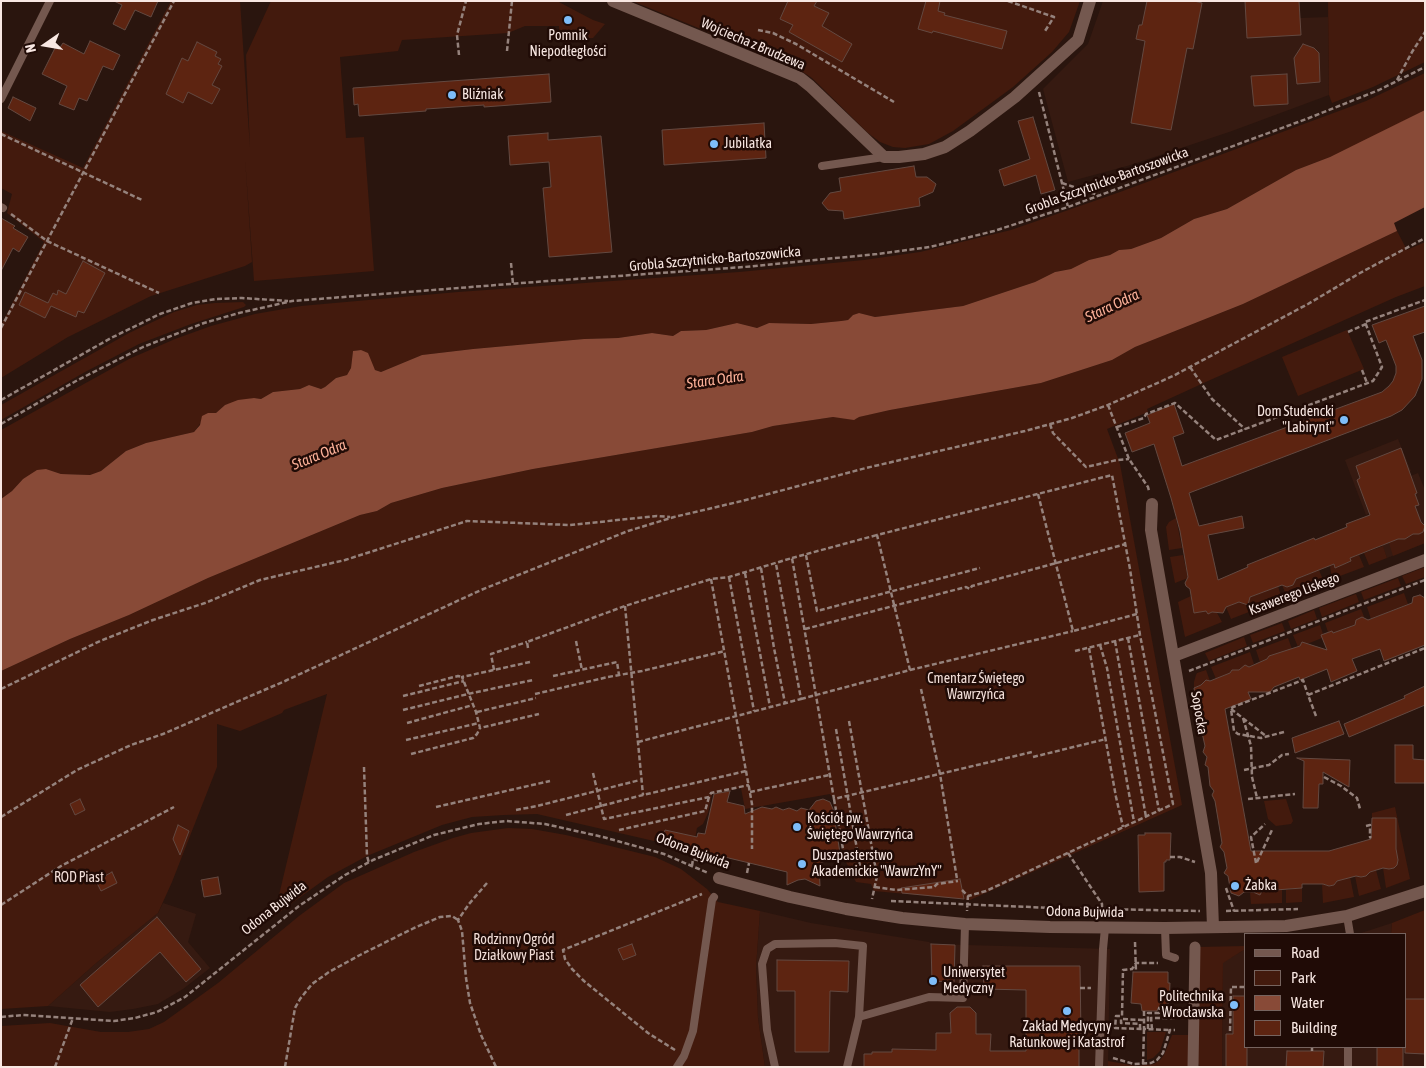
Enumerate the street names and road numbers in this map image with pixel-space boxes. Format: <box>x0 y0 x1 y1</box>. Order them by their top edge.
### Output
street label: Wojciecha z Brudzewa <box>698 14 808 74</box>
street label: Grobla Szczytnicko-Bartoszowicka <box>1023 144 1191 218</box>
street label: Grobla Szczytnicko-Bartoszowicka <box>629 243 801 275</box>
street label: Ksawerego Liskego <box>1246 569 1342 619</box>
street label: Sopocka <box>1187 690 1211 736</box>
street label: Odona Bujwida <box>654 829 732 873</box>
street label: Odona Bujwida <box>238 877 310 939</box>
street label: Odona Bujwida <box>1046 903 1124 921</box>

